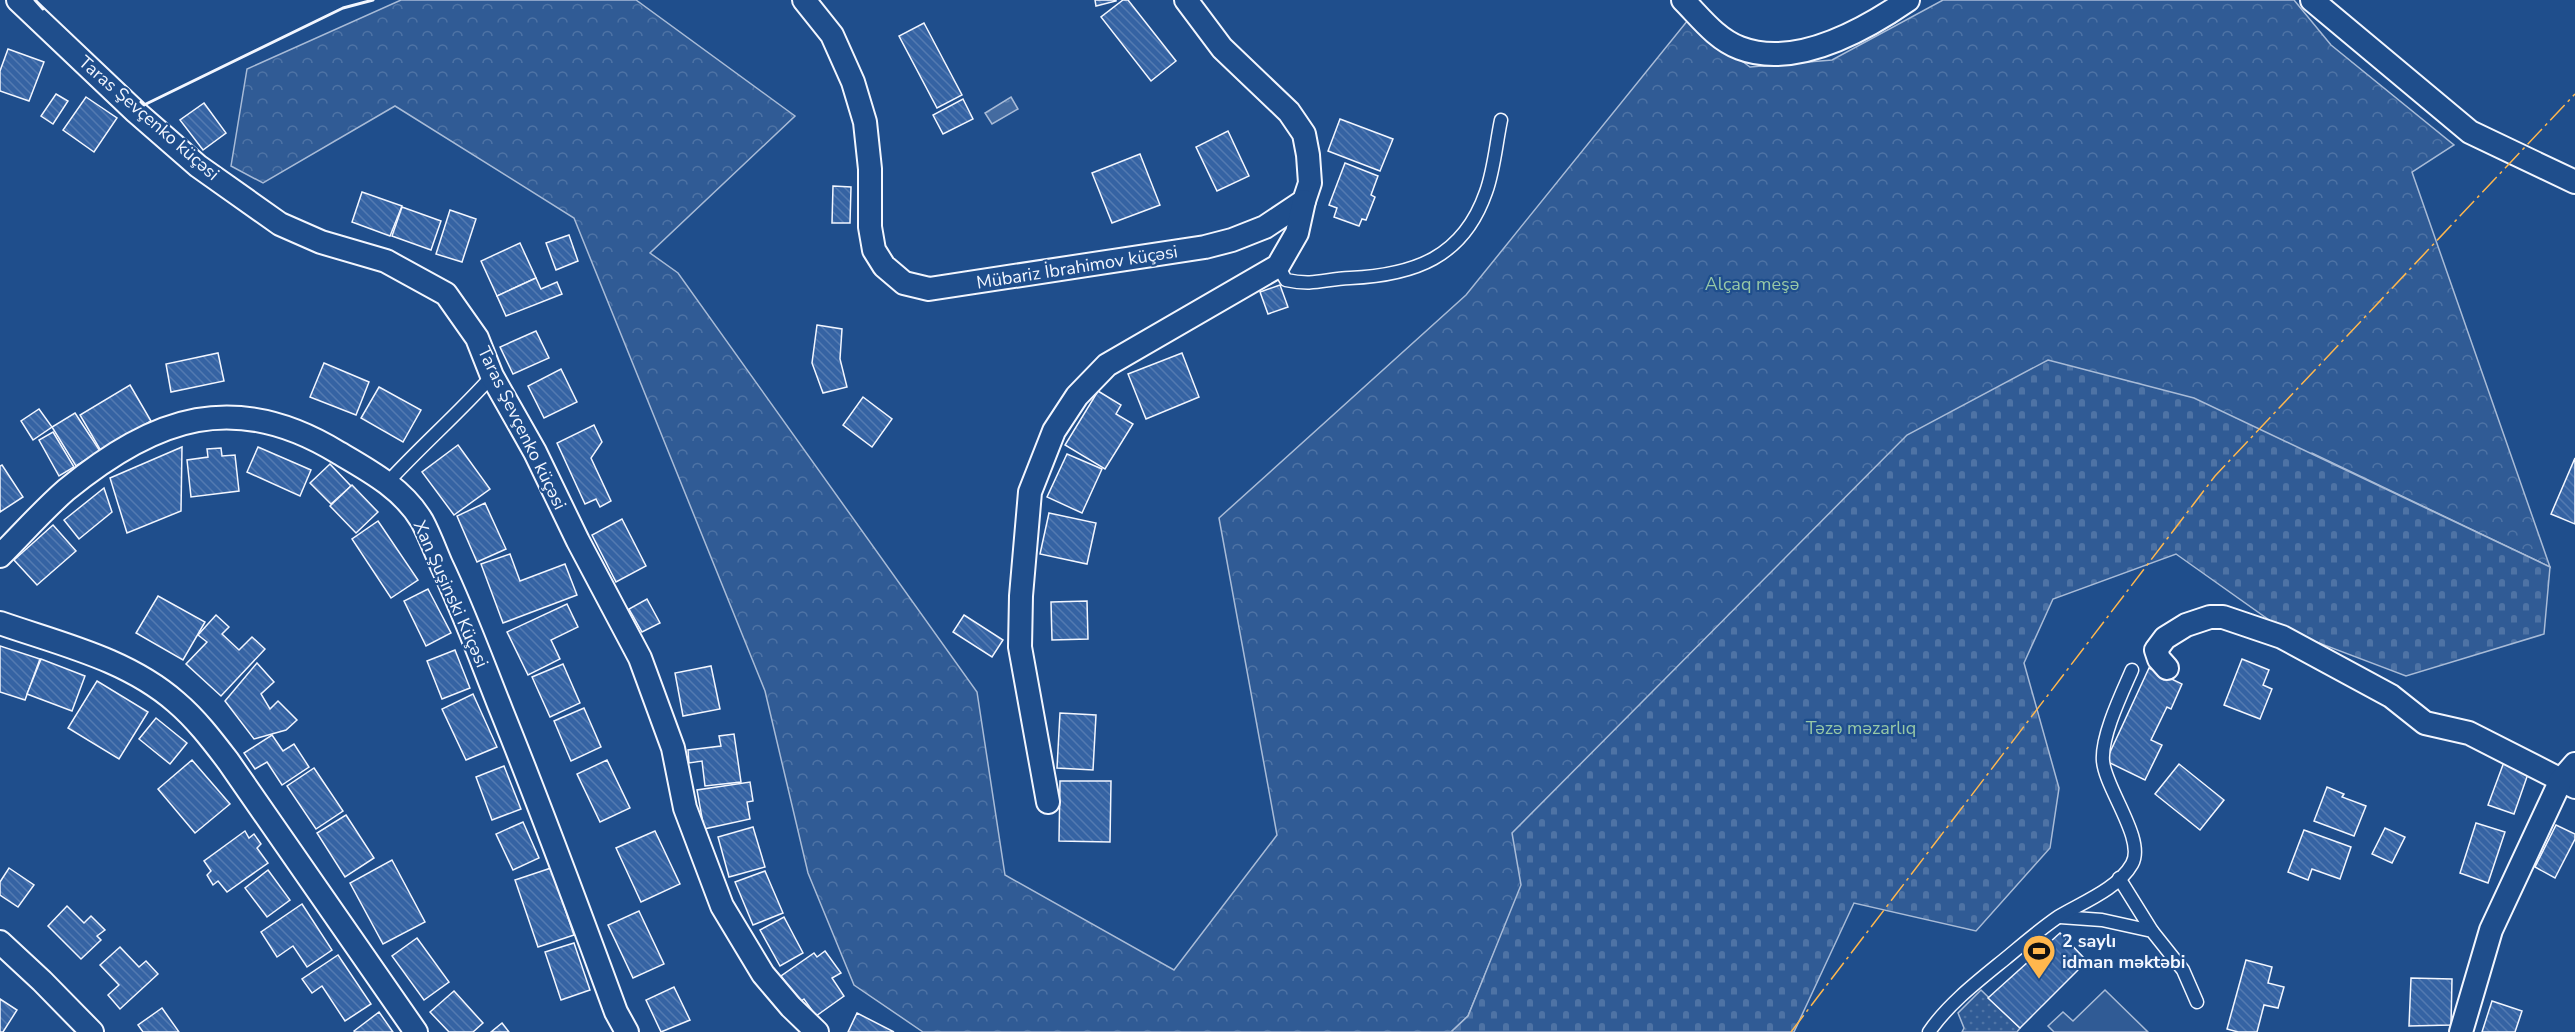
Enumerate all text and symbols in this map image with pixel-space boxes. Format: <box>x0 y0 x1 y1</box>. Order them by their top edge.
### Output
street label: Taras Şevçenko küçəsi <box>74 50 224 186</box>
street label: Mübariz İbrahimov küçəsi <box>975 239 1179 295</box>
park label: Alçaq meşə <box>1705 272 1799 296</box>
street label: Taras Şevçenko küçəsi <box>472 342 572 514</box>
street label: Xan Şuşinski Küçəsi <box>408 517 494 671</box>
park label: Təzə məzarlıq <box>1806 716 1916 740</box>
place label: 2 saylı idman məktəbi <box>2062 929 2185 974</box>
sports icon: 2 saylı idman məktəbi <box>2021 933 2057 980</box>

